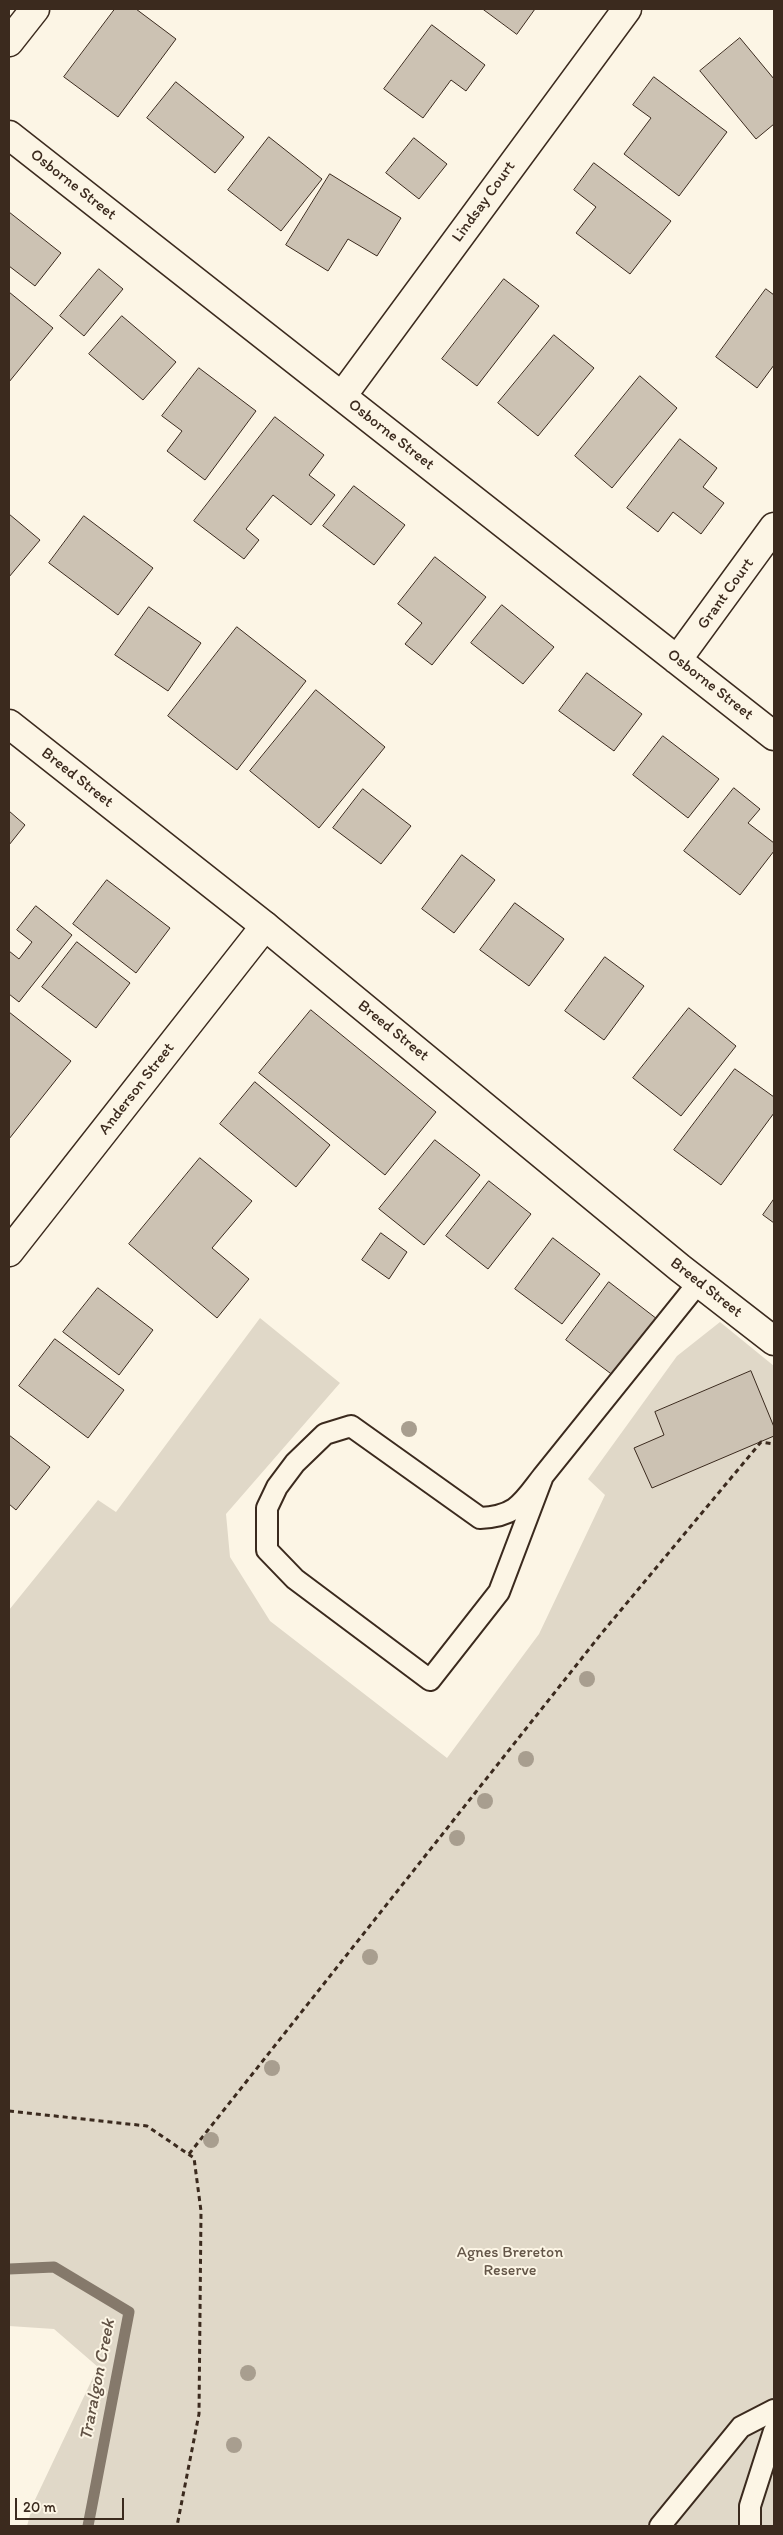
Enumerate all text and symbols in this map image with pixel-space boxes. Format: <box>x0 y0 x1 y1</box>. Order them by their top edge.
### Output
street label: Osborne Street <box>26 145 120 225</box>
street label: Lindsay Court <box>448 158 520 246</box>
street label: Osborne Street <box>344 395 438 475</box>
street label: Grant Court <box>694 555 758 633</box>
street label: Osborne Street <box>663 645 757 725</box>
street label: Breed Street <box>37 744 117 812</box>
street label: Breed Street <box>353 996 433 1066</box>
street label: Anderson Street <box>95 1039 179 1139</box>
street label: Breed Street <box>666 1254 746 1322</box>
park label: Agnes Brereton Reserve <box>457 2243 563 2281</box>
water label: Traralgon Creek <box>76 2318 120 2442</box>
scale bar <box>18 2488 126 2520</box>
text: 20 m <box>23 2498 56 2516</box>

